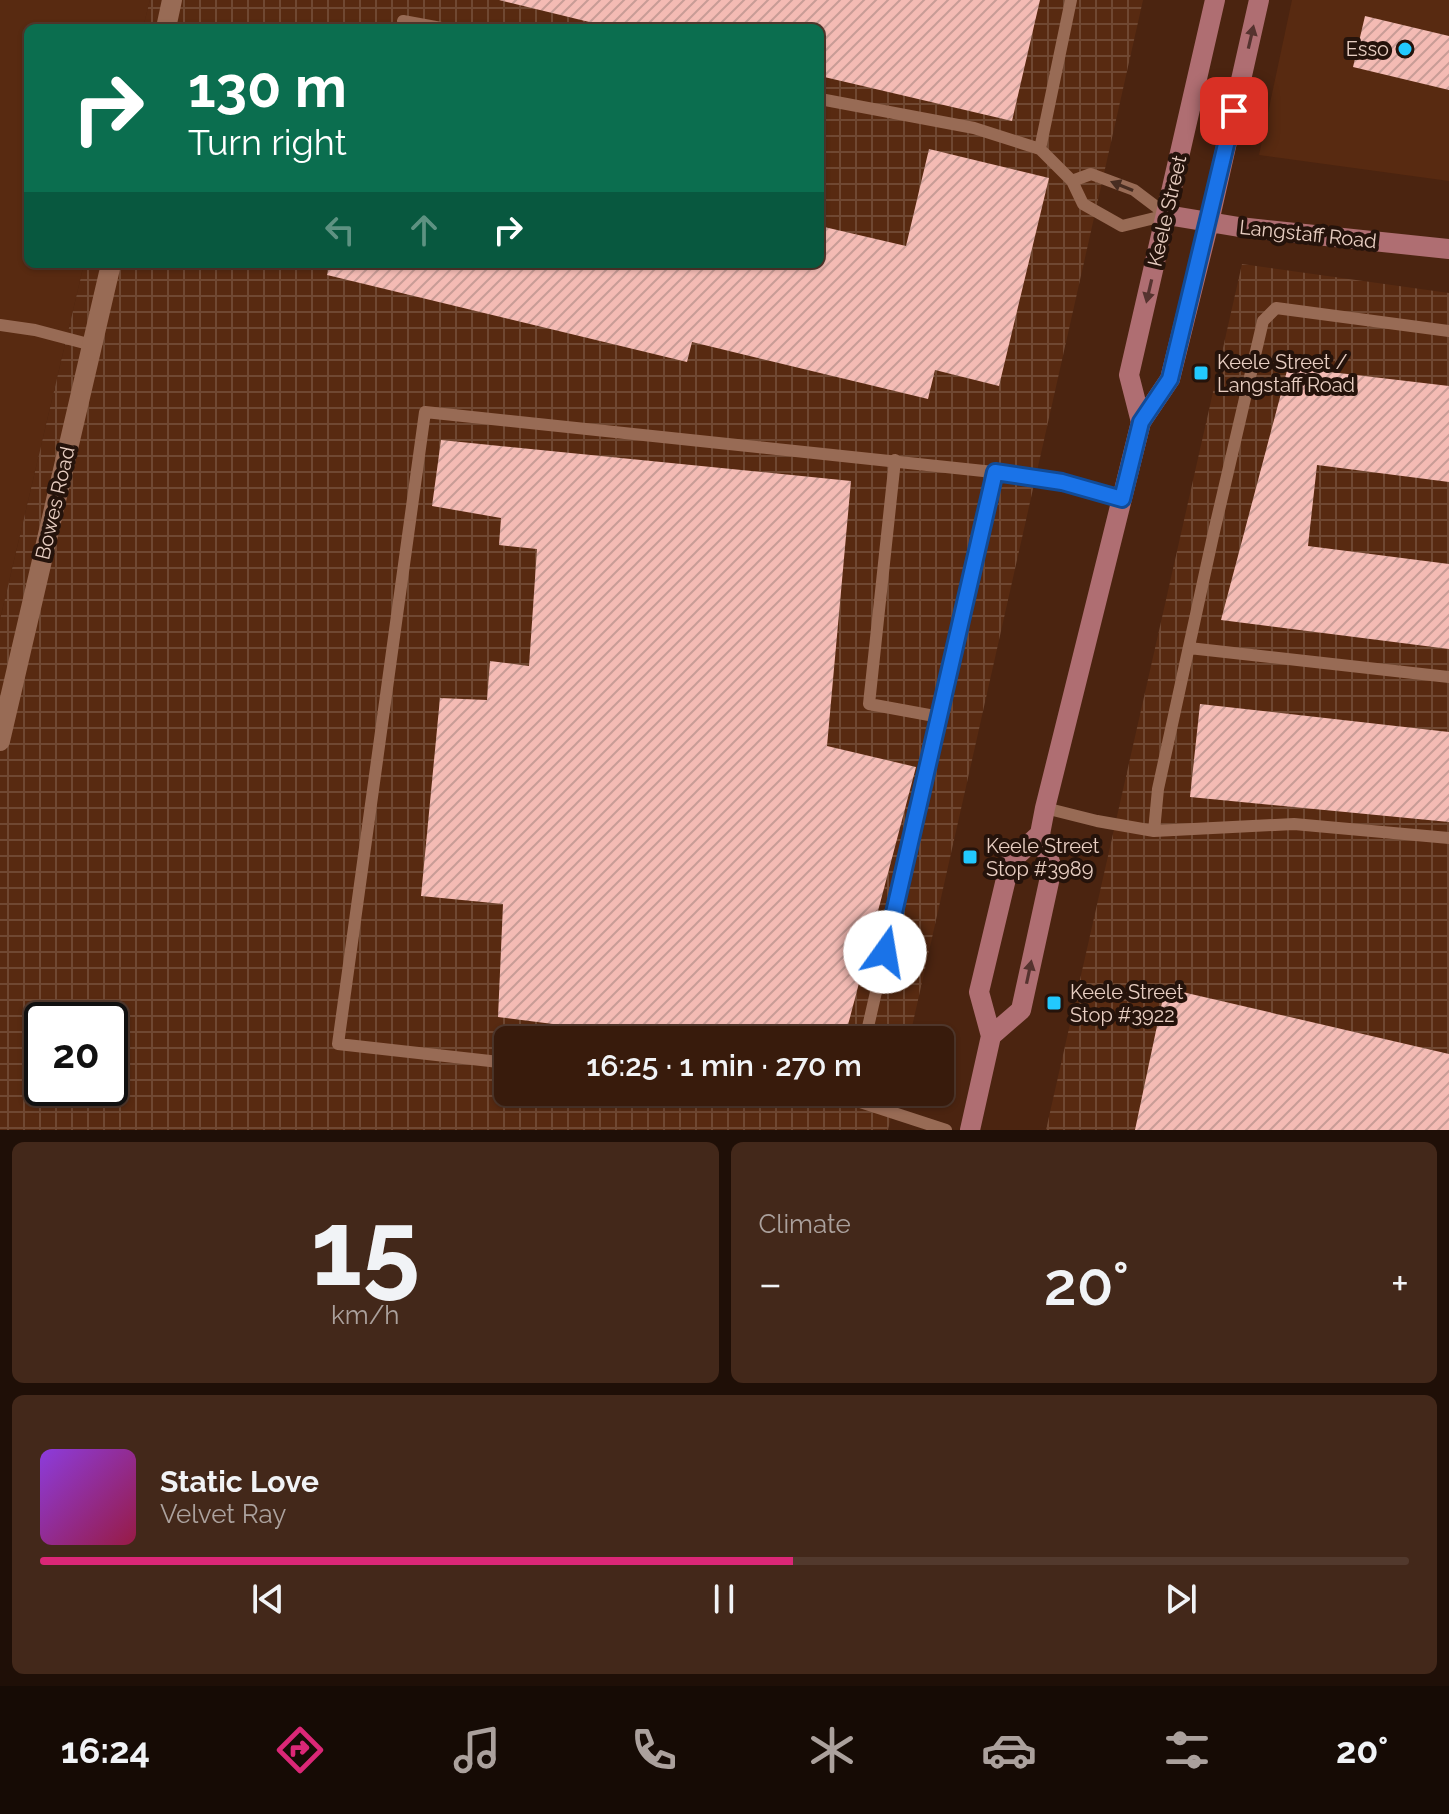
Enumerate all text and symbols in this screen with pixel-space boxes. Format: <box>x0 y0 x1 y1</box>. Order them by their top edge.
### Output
one-way arrow <box>1245 24 1258 49</box>
place label: Esso <box>1346 37 1389 61</box>
marker: Esso <box>1396 40 1414 58</box>
text: 130 m <box>188 54 347 120</box>
icon: right <box>56 56 160 160</box>
pin <box>1200 77 1268 145</box>
icon: arrive <box>1212 89 1256 133</box>
text: Turn right <box>188 121 347 163</box>
street label: Keele Street <box>1143 153 1192 269</box>
one-way arrow <box>1110 179 1134 192</box>
icon: left <box>318 208 362 252</box>
icon: ahead <box>402 208 446 252</box>
icon: right <box>486 208 530 252</box>
street label: Langstaff Road <box>1238 215 1378 253</box>
one-way arrow <box>1142 279 1155 304</box>
place label: Keele Street / Langstaff Road <box>1217 350 1355 397</box>
marker: Keele Street / Langstaff Road <box>1192 364 1210 382</box>
street label: Bowes Road <box>30 444 80 562</box>
place label: Keele Street Stop #3989 <box>986 834 1100 881</box>
marker: Keele Street Stop #3989 <box>961 848 979 866</box>
position arrow <box>843 910 927 994</box>
one-way arrow <box>1024 960 1036 985</box>
place label: Keele Street Stop #3922 <box>1070 980 1184 1027</box>
marker: Keele Street Stop #3922 <box>1045 994 1063 1012</box>
speed limit sign: 20 <box>24 1002 128 1106</box>
text: 16:25 · 1 min · 270 m <box>586 1048 862 1083</box>
text: 15 <box>311 1187 420 1309</box>
text: Climate <box>759 1209 851 1239</box>
text: 20° <box>1044 1249 1129 1319</box>
text: − <box>759 1258 782 1309</box>
text: + <box>1391 1258 1409 1309</box>
text: km/h <box>331 1300 400 1330</box>
text: Static Love <box>160 1464 319 1499</box>
text: Velvet Ray <box>160 1499 286 1529</box>
icon: previous <box>246 1577 290 1621</box>
icon: pause <box>702 1577 746 1621</box>
icon: next <box>1159 1577 1203 1621</box>
icon: directions <box>272 1722 328 1778</box>
icon: music <box>449 1722 505 1778</box>
icon: phone <box>626 1722 682 1778</box>
icon: climate <box>804 1722 860 1778</box>
icon: car <box>981 1722 1037 1778</box>
icon: filters <box>1159 1722 1215 1778</box>
text: 16:24 <box>61 1729 150 1771</box>
text: 20° <box>1336 1729 1388 1771</box>

